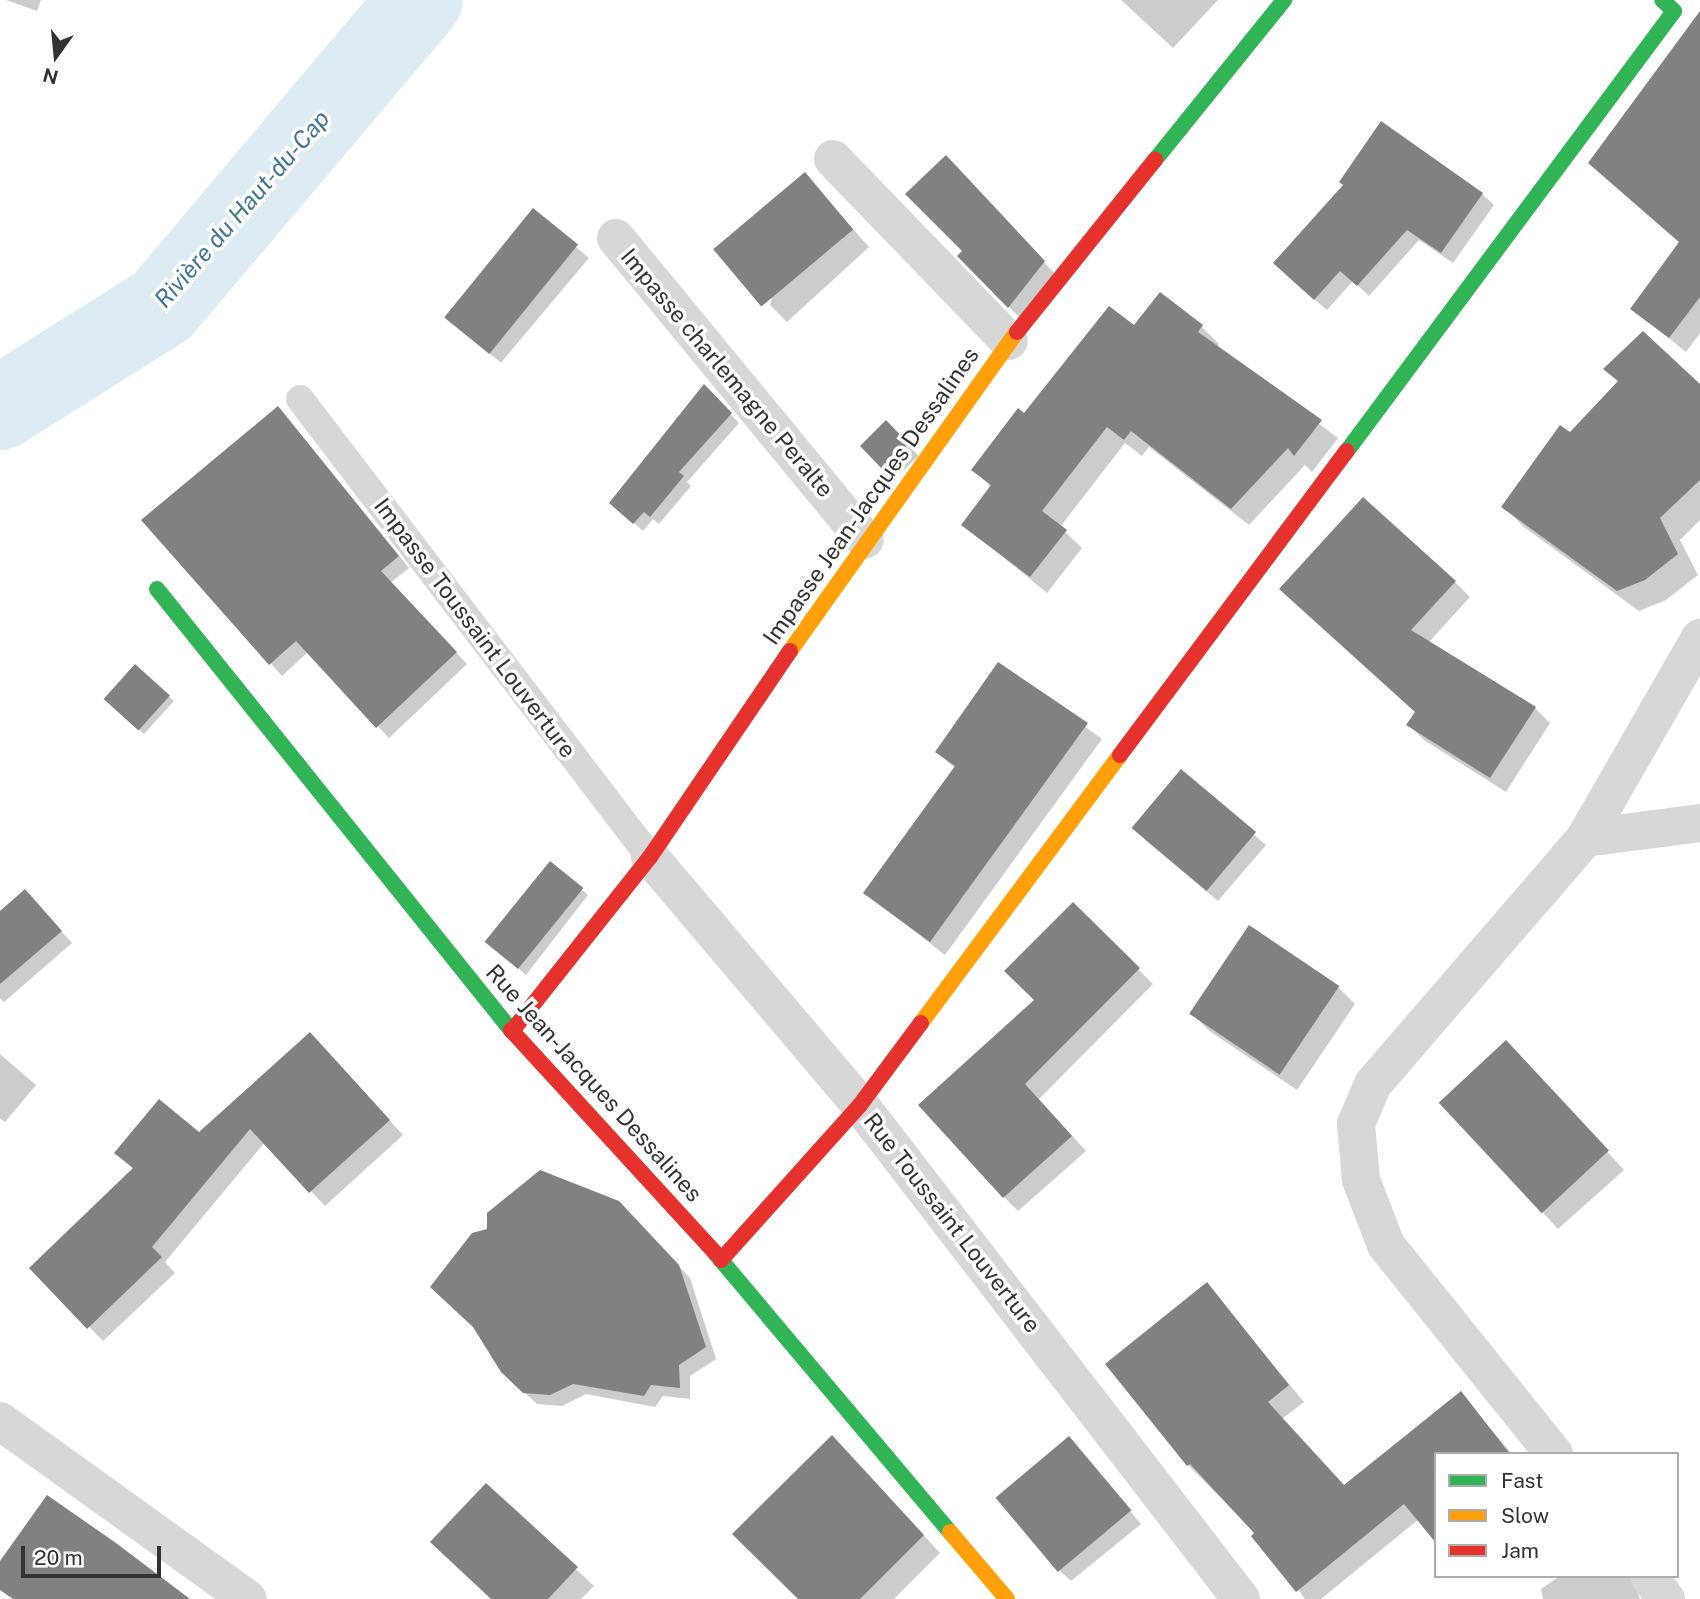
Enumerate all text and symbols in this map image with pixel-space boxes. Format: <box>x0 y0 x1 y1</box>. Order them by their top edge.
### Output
north arrow <box>21 21 91 91</box>
text: N <box>41 64 61 89</box>
water label: Rivière du Haut-du-Cap <box>148 104 336 314</box>
street label: Impasse charlemagne Peralte <box>615 243 839 503</box>
street label: Impasse Jean-Jacques Dessalines <box>757 342 985 650</box>
street label: Impasse Toussaint Louverture <box>368 493 582 763</box>
street label: Rue Jean-Jacques Dessalines <box>480 959 708 1207</box>
street label: Rue Toussaint Louverture <box>858 1108 1046 1338</box>
legend <box>1434 1452 1679 1578</box>
text: Fast <box>1501 1468 1543 1493</box>
text: Slow <box>1501 1503 1549 1528</box>
scale bar <box>24 1532 164 1576</box>
text: Jam <box>1501 1538 1539 1563</box>
text: 20 m <box>34 1545 83 1570</box>

